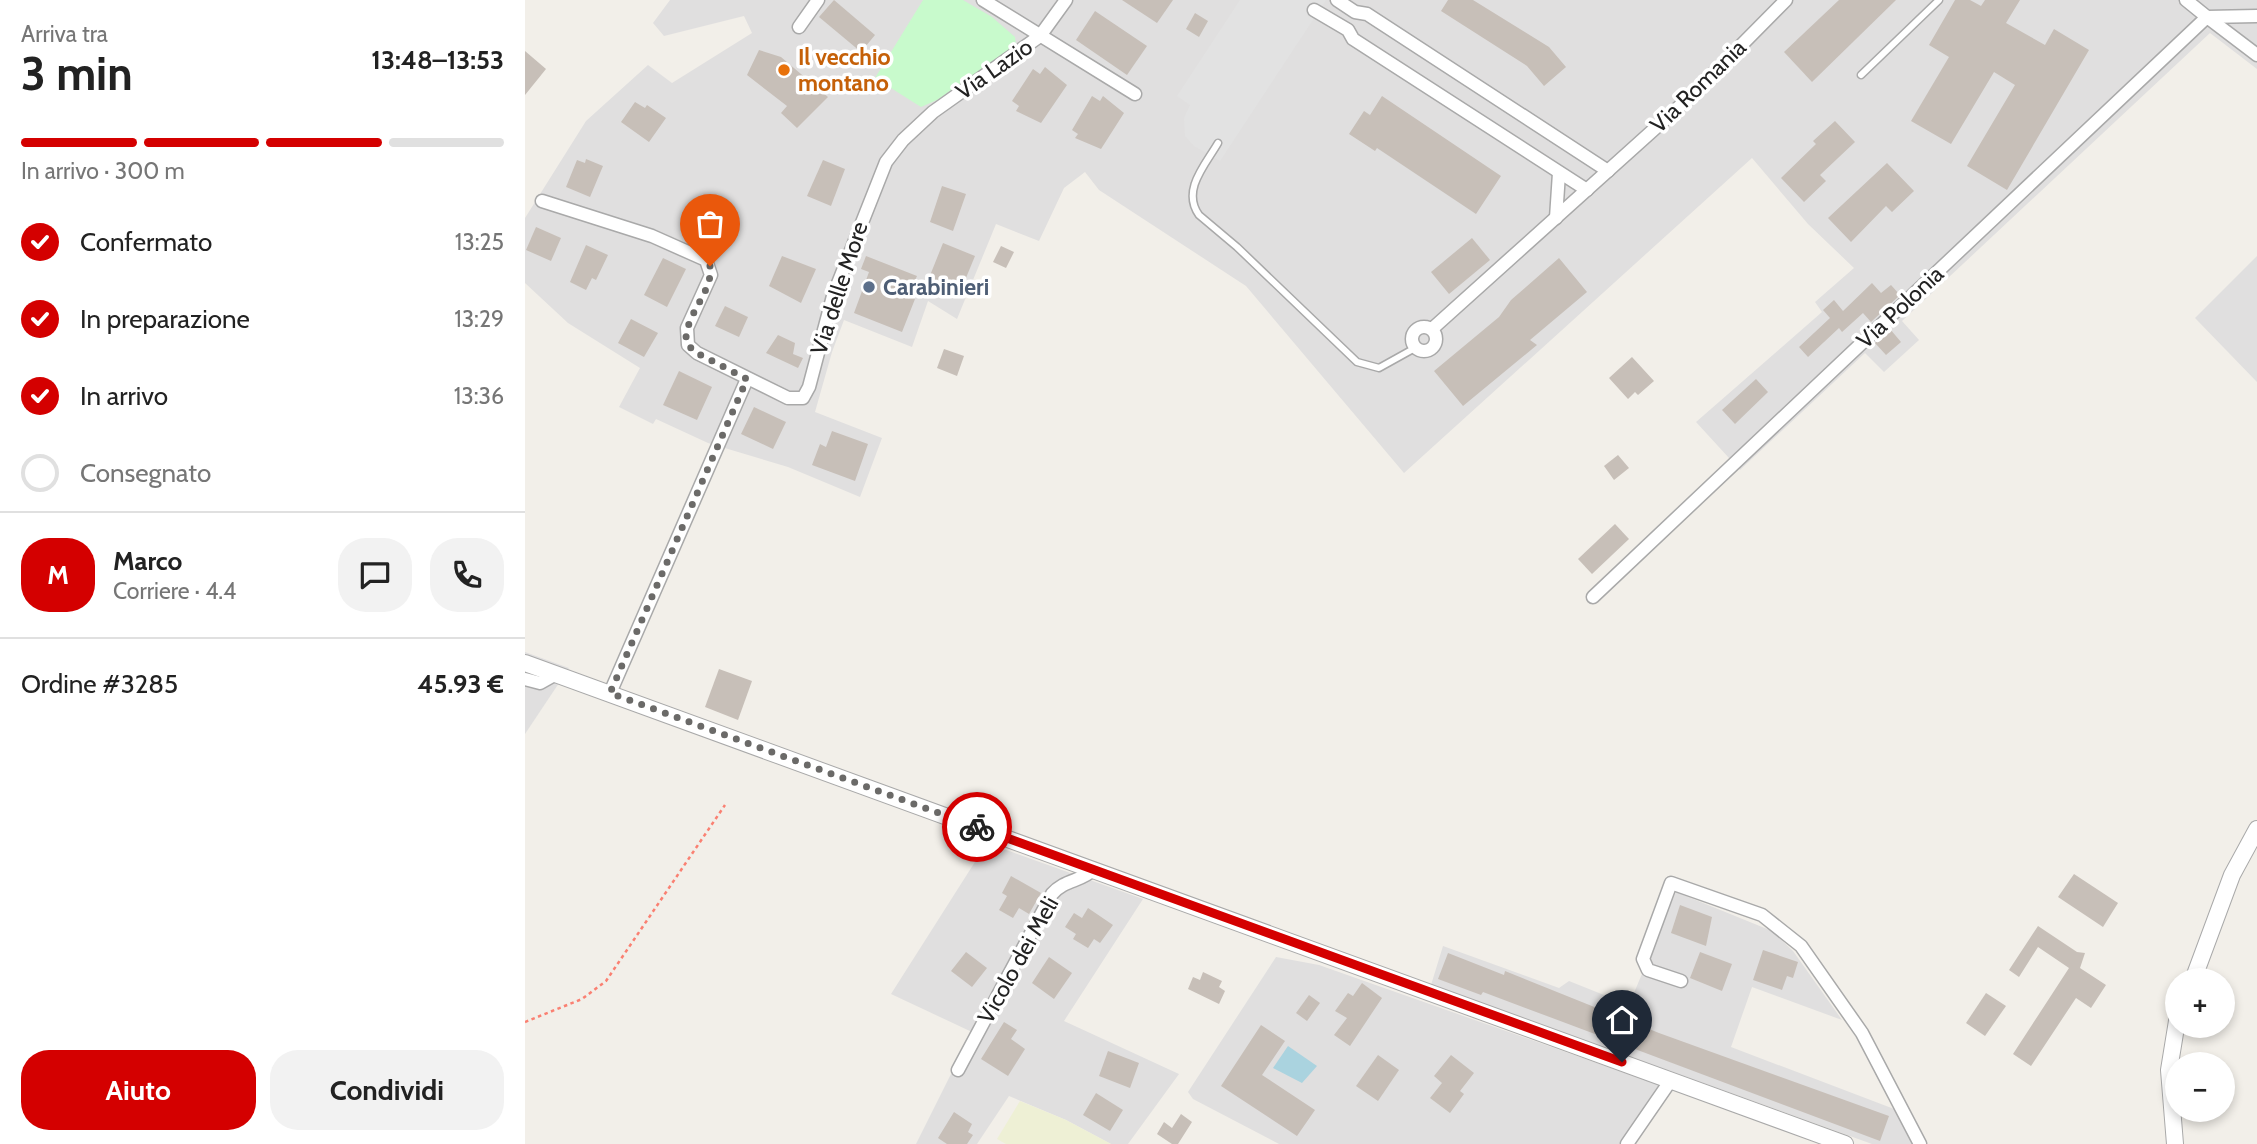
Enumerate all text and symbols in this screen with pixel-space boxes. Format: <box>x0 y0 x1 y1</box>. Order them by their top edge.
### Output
text: Arriva tra <box>21 20 108 48</box>
street label: Via Lazio <box>950 33 1038 105</box>
street label: Via Romania <box>1644 33 1752 139</box>
place label: Il vecchio montano <box>798 43 891 97</box>
text: 13:48–13:53 <box>371 44 504 76</box>
text: 3 min <box>21 46 133 102</box>
marker: Il vecchio montano <box>776 62 792 78</box>
text: In arrivo · 300 m <box>21 157 185 185</box>
pin <box>680 194 740 266</box>
icon: bag <box>691 205 729 243</box>
street label: Via delle More <box>804 218 874 358</box>
icon: check <box>21 223 59 261</box>
text: Confermato <box>80 226 212 258</box>
text: 13:25 <box>455 228 504 256</box>
street label: Via Polonia <box>1851 260 1949 354</box>
place label: Carabinieri <box>883 273 989 301</box>
marker: Carabinieri <box>861 279 877 295</box>
icon: check <box>21 300 59 338</box>
text: In preparazione <box>80 303 250 335</box>
text: 13:29 <box>454 305 504 333</box>
icon: check <box>21 377 59 415</box>
text: In arrivo <box>80 380 168 412</box>
text: 13:36 <box>454 382 504 410</box>
text: Consegnato <box>80 457 211 489</box>
button: chat <box>338 538 412 612</box>
button: phone <box>430 538 504 612</box>
text: Marco <box>113 545 182 577</box>
text: M <box>47 559 69 591</box>
text: Corriere · 4.4 <box>113 577 236 605</box>
text: Ordine #3285 <box>21 668 178 700</box>
text: 45.93 € <box>417 668 504 700</box>
courier <box>942 792 1012 862</box>
icon: bike <box>958 808 996 846</box>
street label: Vicolo dei Meli <box>972 892 1064 1028</box>
map controls <box>2165 968 2235 1122</box>
button: + <box>2165 968 2235 1038</box>
pin <box>1592 990 1652 1062</box>
icon: home <box>1603 1001 1641 1039</box>
button: Aiuto <box>21 1050 256 1130</box>
button: Condividi <box>270 1050 504 1130</box>
button: − <box>2165 1052 2235 1122</box>

